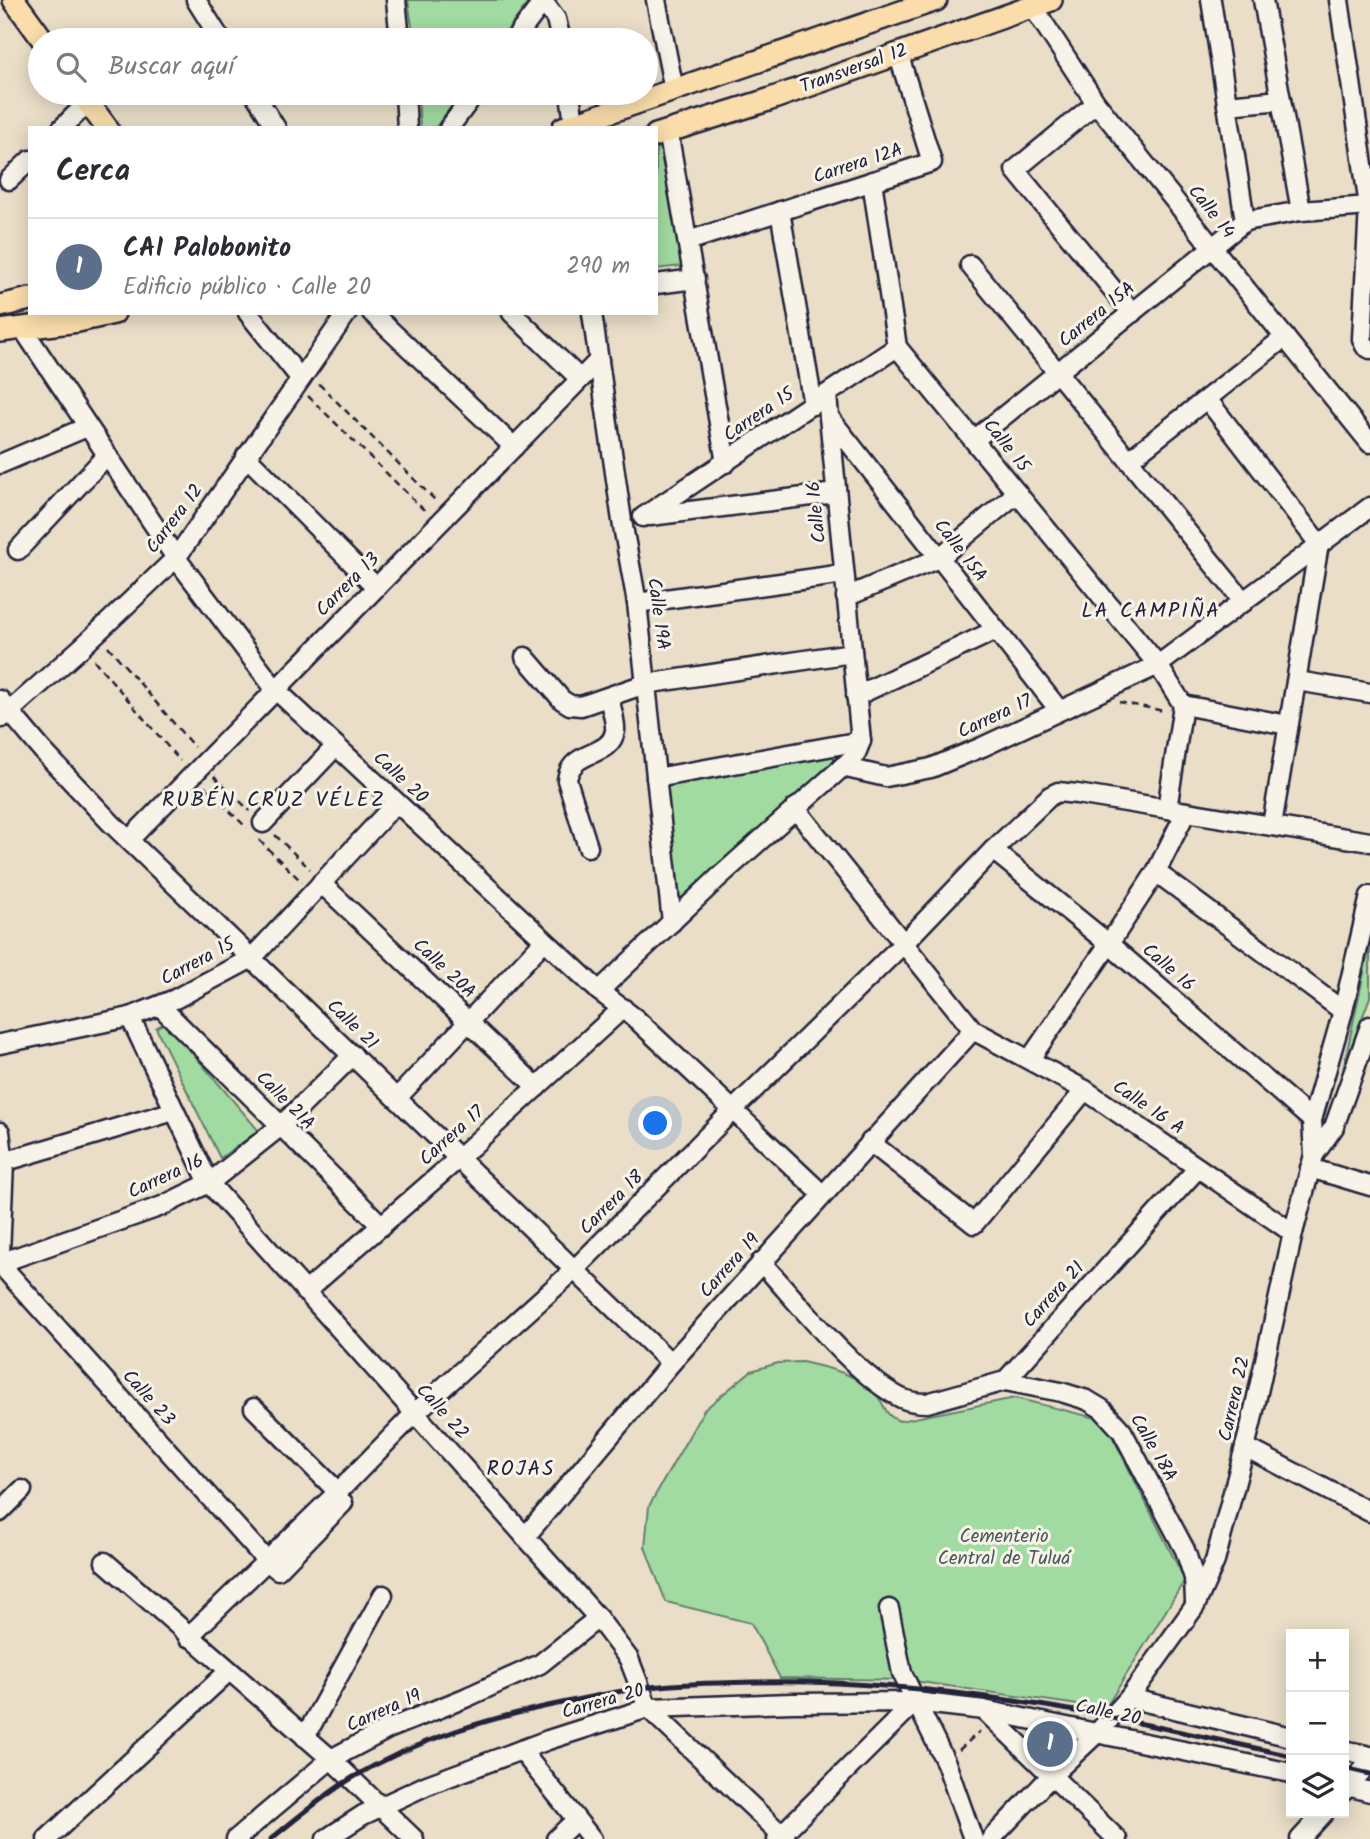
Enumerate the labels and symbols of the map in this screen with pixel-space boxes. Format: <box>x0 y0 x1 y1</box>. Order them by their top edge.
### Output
street label: Transversal 12 <box>796 36 912 102</box>
street label: Carrera 12A <box>809 135 907 193</box>
street label: Calle 14 <box>1180 178 1242 246</box>
street label: Carrera 15A <box>1052 274 1142 356</box>
street label: Carrera 15 <box>717 379 802 450</box>
street label: Calle 15 <box>975 412 1038 481</box>
street label: Carrera 12 <box>139 478 211 560</box>
street label: Calle 16 <box>799 479 835 545</box>
street label: Calle 15A <box>926 513 994 589</box>
street label: Carrera 13 <box>309 546 387 624</box>
street label: Calle 19A <box>638 576 678 652</box>
district label: LA CAMPIÑA <box>1081 595 1221 628</box>
street label: Carrera 17 <box>953 686 1038 747</box>
street label: Calle 20 <box>366 744 434 812</box>
district label: RUBÉN CRUZ VÉLEZ <box>162 784 386 817</box>
street label: Carrera 15 <box>155 929 242 994</box>
street label: Calle 20A <box>405 931 483 1007</box>
street label: Calle 16 <box>1135 936 1201 1000</box>
street label: Calle 21 <box>319 992 385 1058</box>
street label: Calle 21A <box>248 1064 322 1138</box>
street label: Calle 16 A <box>1106 1073 1190 1143</box>
street label: Carrera 17 <box>413 1098 492 1174</box>
your location <box>638 1106 672 1140</box>
street label: Carrera 16 <box>123 1146 209 1208</box>
street label: Carrera 18 <box>573 1163 652 1242</box>
street label: Carrera 19 <box>692 1226 768 1306</box>
street label: Carrera 21 <box>1016 1255 1092 1335</box>
street label: Carrera 22 <box>1211 1354 1259 1444</box>
street label: Calle 23 <box>114 1363 182 1433</box>
street label: Calle 22 <box>408 1377 476 1447</box>
street label: Calle 18A <box>1121 1408 1185 1488</box>
district label: ROJAS <box>487 1453 555 1486</box>
park label: Cementerio Central de Tuluá <box>938 1522 1072 1574</box>
street label: Carrera 20 <box>558 1676 648 1728</box>
street label: Carrera 19 <box>342 1681 426 1741</box>
street label: Calle 20 <box>1072 1691 1144 1735</box>
pin: 1 <box>1027 1718 1073 1770</box>

